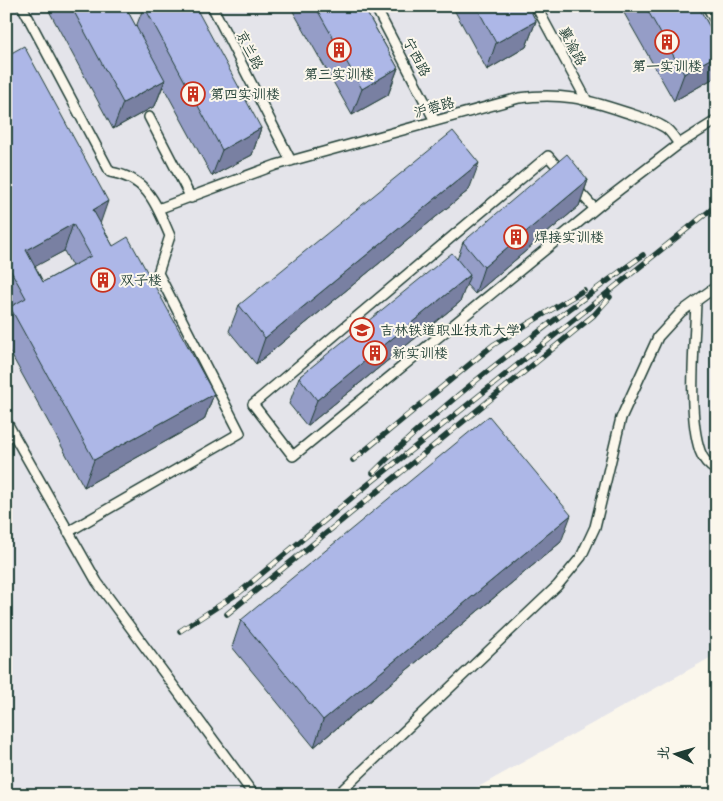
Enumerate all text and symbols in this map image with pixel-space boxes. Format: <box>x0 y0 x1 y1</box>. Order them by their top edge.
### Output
street label: 襄渝路 <box>555 24 590 69</box>
street label: 京兰路 <box>232 28 267 73</box>
building icon: 第一实训楼 <box>654 29 680 55</box>
street label: 宁西路 <box>399 35 434 80</box>
building icon: 第三实训楼 <box>326 37 352 63</box>
place label: 第一实训楼 <box>632 58 702 75</box>
place label: 第三实训楼 <box>304 66 374 83</box>
building icon: 第四实训楼 <box>180 81 206 107</box>
place label: 第四实训楼 <box>210 86 280 103</box>
street label: 沪蓉路 <box>412 94 457 121</box>
building icon: 焊接实训楼 <box>503 224 529 250</box>
place label: 焊接实训楼 <box>534 229 604 246</box>
building icon: 双子楼 <box>90 267 116 293</box>
place label: 双子楼 <box>120 272 162 289</box>
school or university icon: 吉林铁道职业技术大学 <box>349 317 375 343</box>
place label: 吉林铁道职业技术大学 <box>380 322 520 339</box>
building icon: 新实训楼 <box>362 340 388 366</box>
place label: 新实训楼 <box>392 345 448 362</box>
north arrow <box>650 728 700 778</box>
text: 北 <box>654 745 673 761</box>

